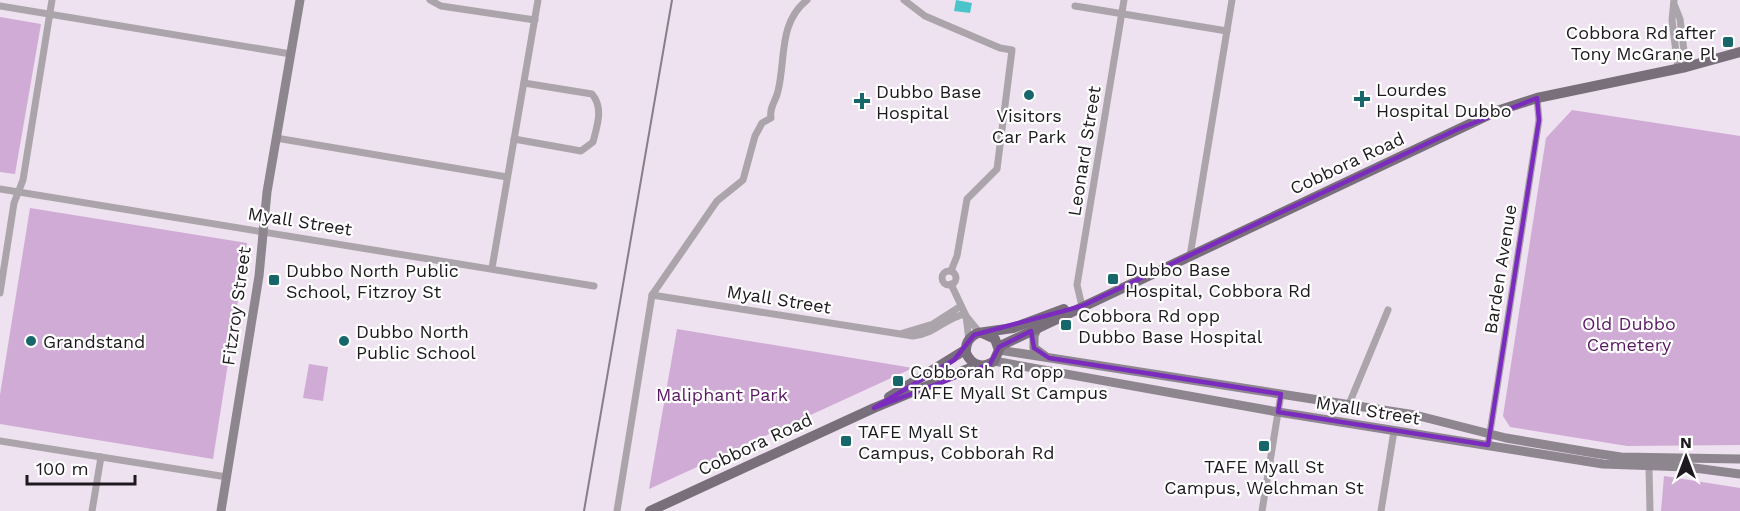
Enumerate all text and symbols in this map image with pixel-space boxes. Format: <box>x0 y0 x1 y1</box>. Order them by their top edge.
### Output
place label: Cobbora Rd after Tony McGrane Pl <box>1566 22 1716 64</box>
marker: Cobbora Rd after Tony McGrane Pl <box>1721 35 1735 49</box>
place label: Lourdes Hospital Dubbo <box>1376 79 1512 121</box>
place label: Dubbo Base Hospital <box>876 81 981 123</box>
street label: Leonard Street <box>1063 84 1105 218</box>
marker: Visitors Car Park <box>1022 88 1036 102</box>
marker: Lourdes Hospital Dubbo <box>1353 90 1371 108</box>
marker: Dubbo Base Hospital <box>853 92 871 110</box>
place label: Visitors Car Park <box>992 105 1066 147</box>
street label: Cobbora Road <box>1287 127 1407 199</box>
street label: Myall Street <box>246 202 354 240</box>
street label: Barden Avenue <box>1479 203 1521 335</box>
street label: Fitzroy Street <box>217 245 255 367</box>
place label: Dubbo Base Hospital, Cobbora Rd <box>1125 259 1311 301</box>
place label: Dubbo North Public School, Fitzroy St <box>286 260 459 302</box>
marker: Dubbo Base Hospital, Cobbora Rd <box>1106 272 1120 286</box>
marker: Dubbo North Public School, Fitzroy St <box>267 273 281 287</box>
street label: Myall Street <box>725 280 833 318</box>
place label: Cobbora Rd opp Dubbo Base Hospital <box>1078 305 1263 347</box>
park label: Old Dubbo Cemetery <box>1582 313 1676 355</box>
marker: Cobbora Rd opp Dubbo Base Hospital <box>1059 318 1073 332</box>
place label: Dubbo North Public School <box>356 321 476 363</box>
place label: Grandstand <box>43 331 145 352</box>
marker: Grandstand <box>24 334 38 348</box>
marker: Dubbo North Public School <box>337 334 351 348</box>
place label: Cobborah Rd opp TAFE Myall St Campus <box>910 361 1108 403</box>
marker: Cobborah Rd opp TAFE Myall St Campus <box>891 374 905 388</box>
park label: Maliphant Park <box>656 384 788 405</box>
street label: Myall Street <box>1314 391 1422 429</box>
street label: Cobbora Road <box>695 408 815 480</box>
place label: TAFE Myall St Campus, Cobborah Rd <box>858 421 1055 463</box>
north arrow <box>1656 427 1716 487</box>
text: N <box>1680 433 1692 452</box>
marker: TAFE Myall St Campus, Cobborah Rd <box>839 434 853 448</box>
marker: TAFE Myall St Campus, Welchman St <box>1257 439 1271 453</box>
scale bar <box>27 448 135 486</box>
place label: TAFE Myall St Campus, Welchman St <box>1164 456 1364 498</box>
text: 100 m <box>36 458 89 479</box>

